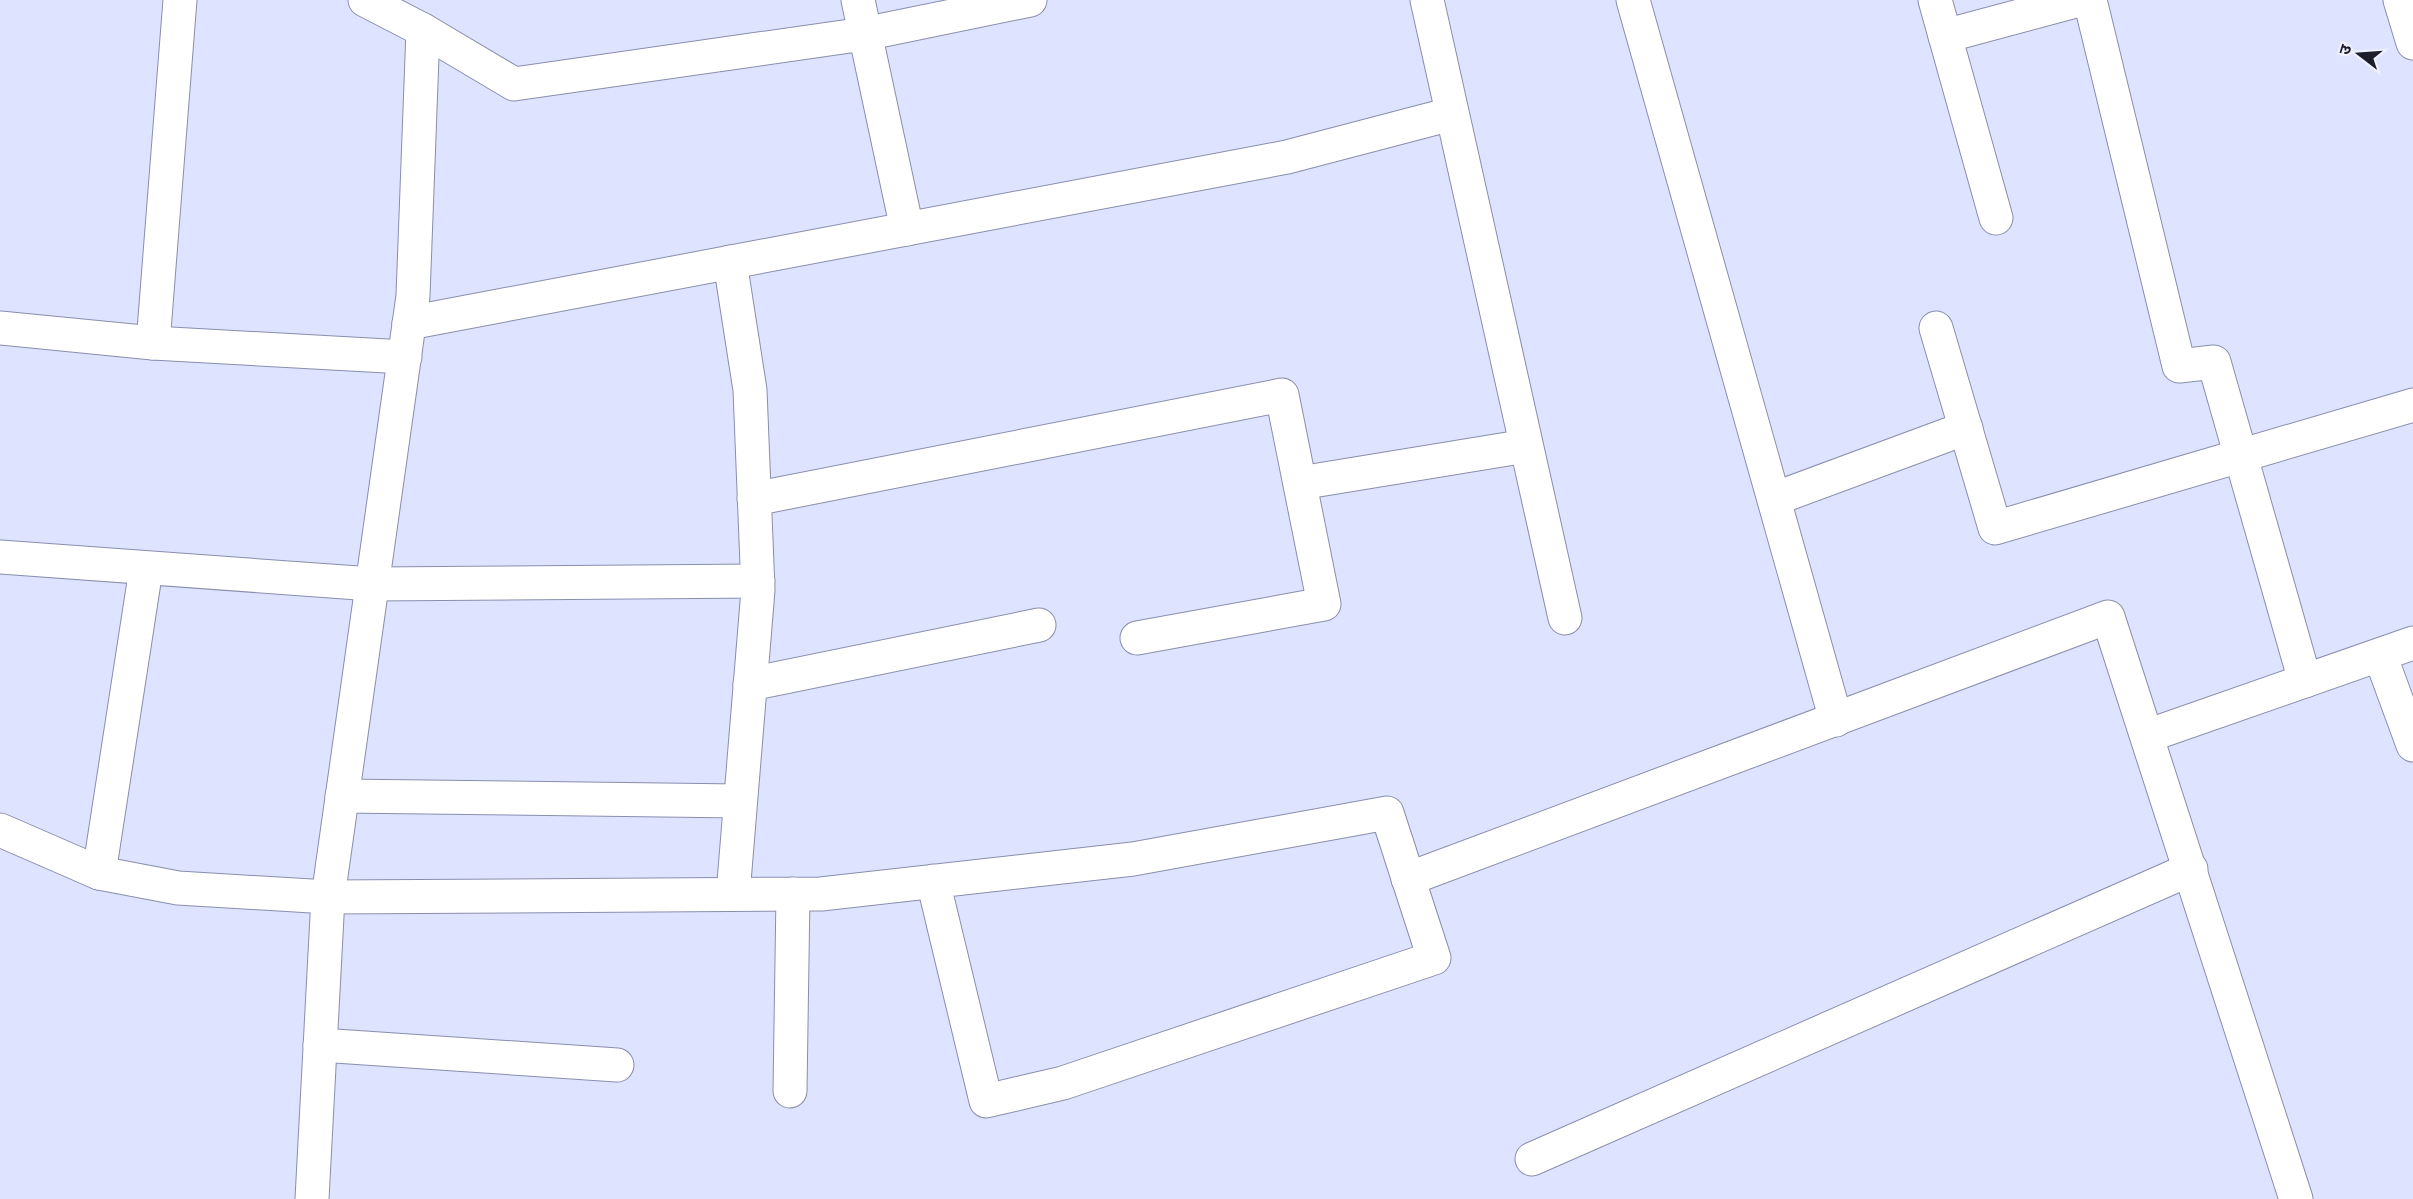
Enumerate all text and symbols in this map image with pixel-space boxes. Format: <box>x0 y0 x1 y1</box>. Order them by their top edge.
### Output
north arrow <box>2329 24 2389 84</box>
text: उ <box>2335 42 2357 57</box>

